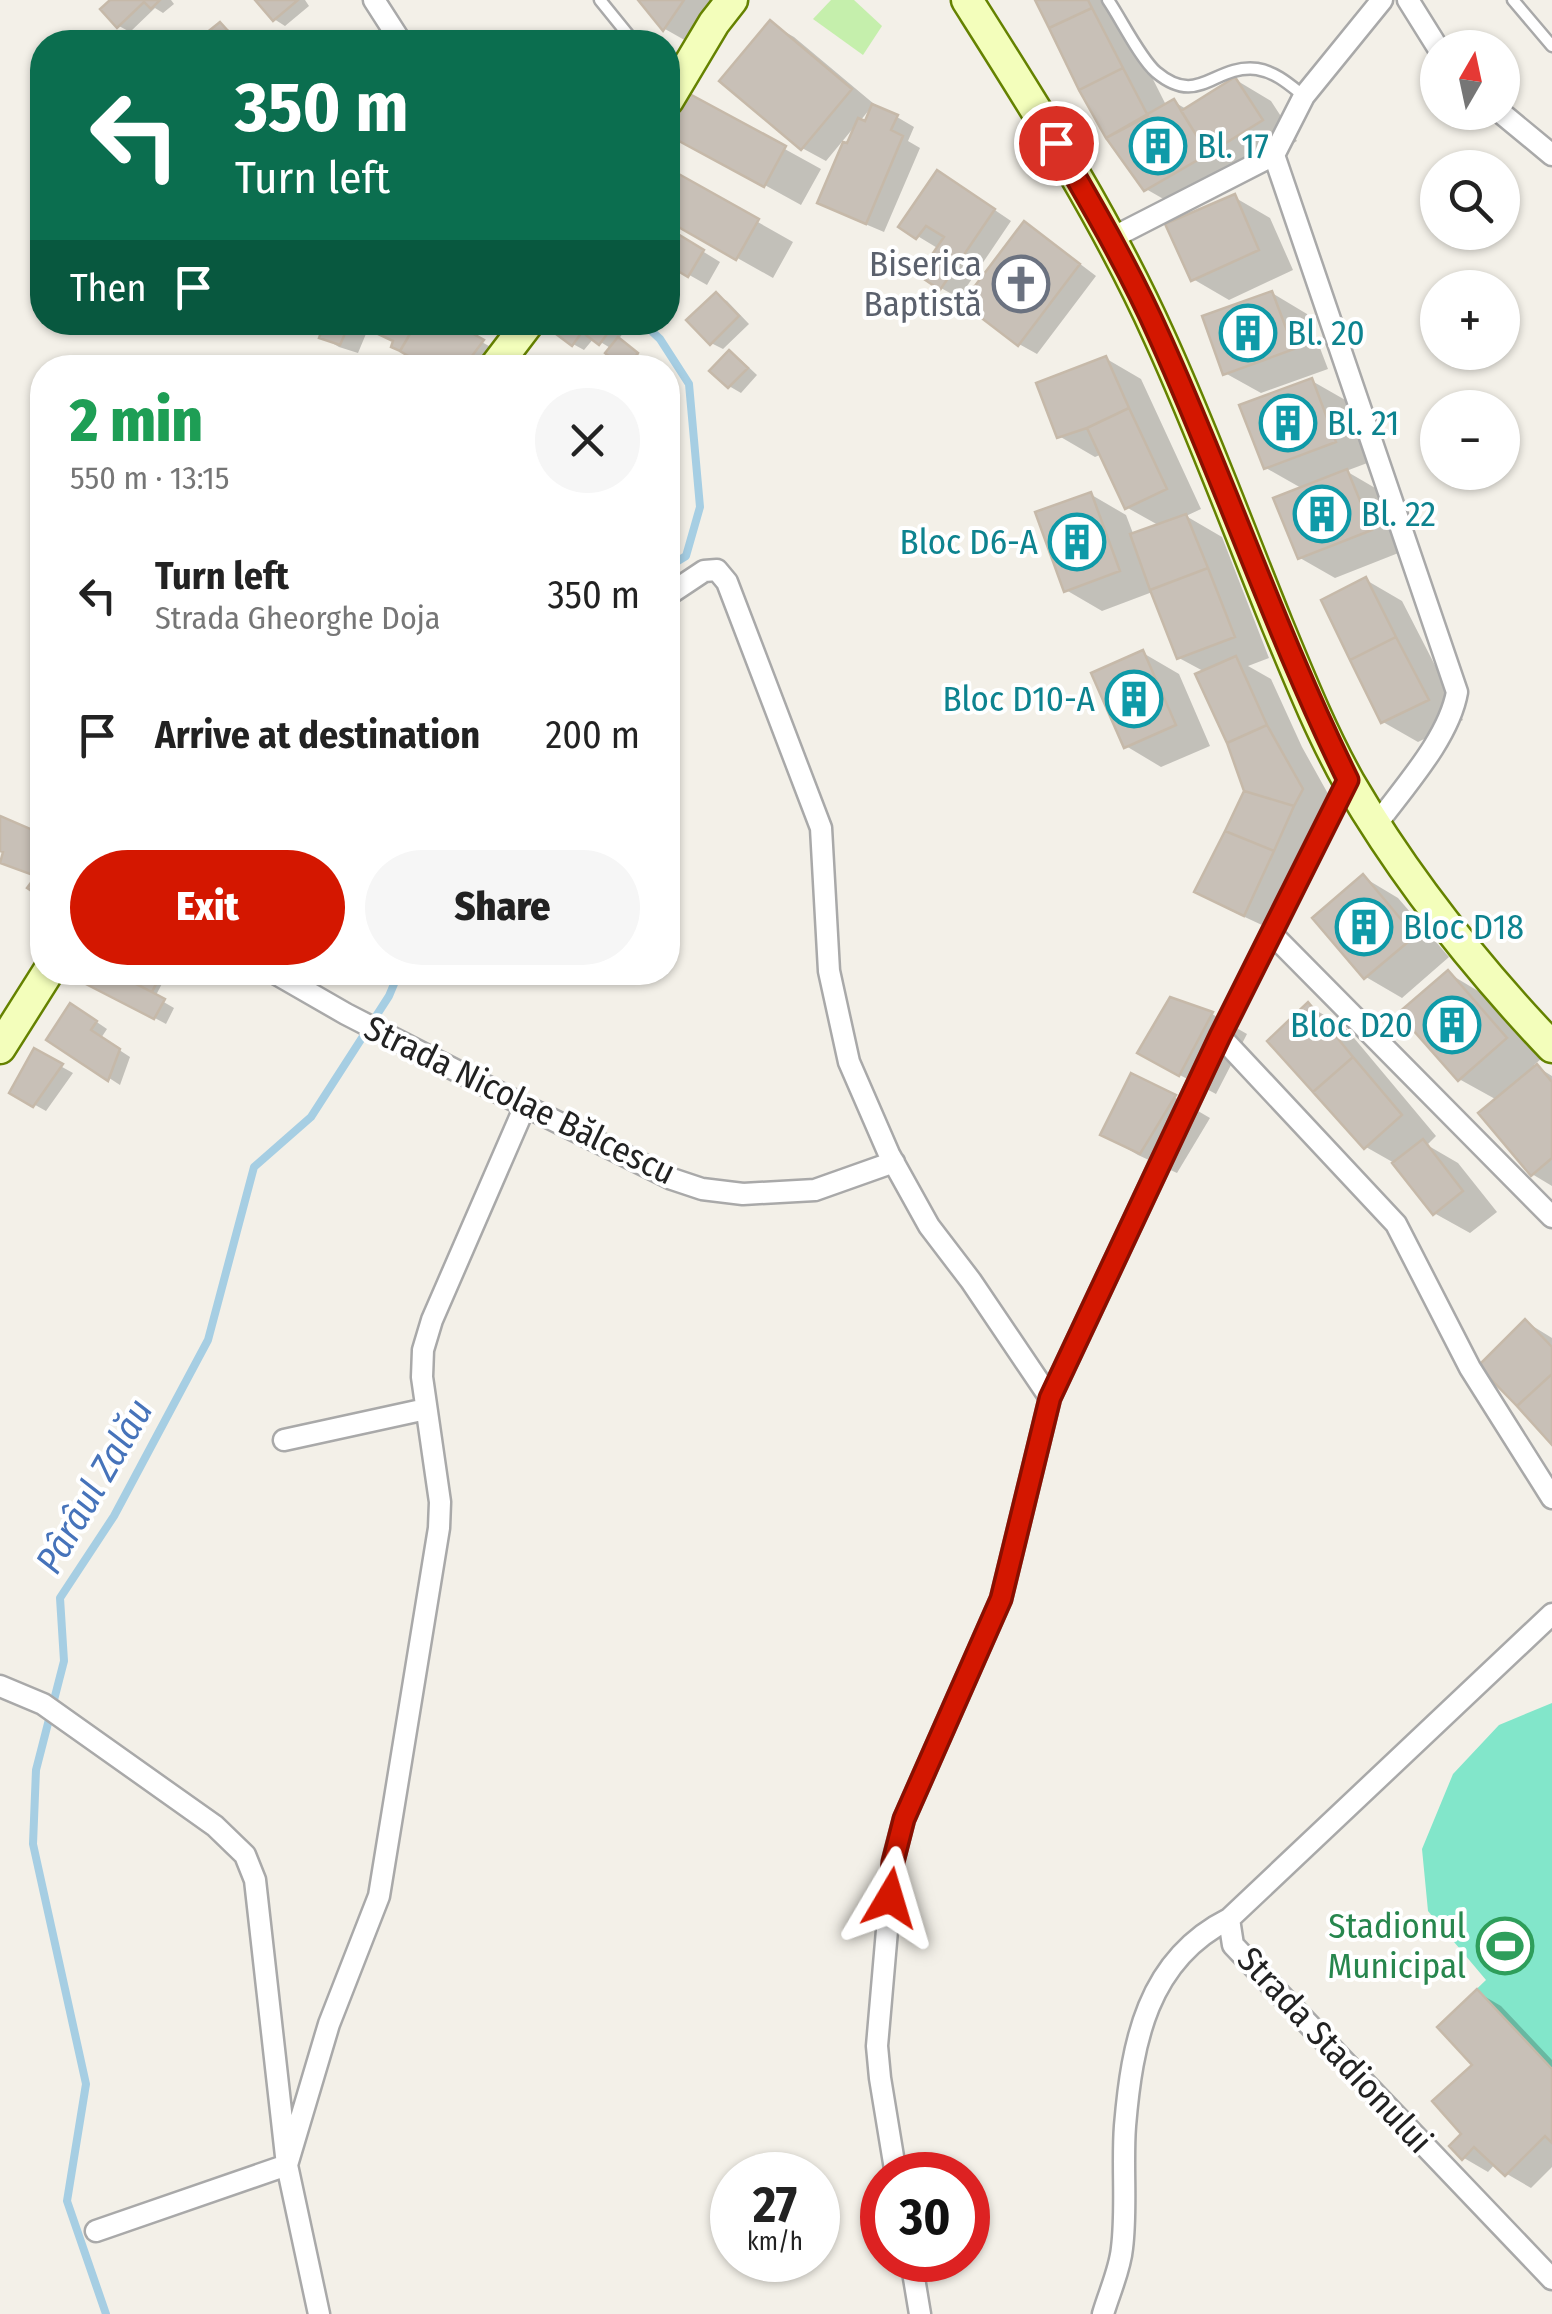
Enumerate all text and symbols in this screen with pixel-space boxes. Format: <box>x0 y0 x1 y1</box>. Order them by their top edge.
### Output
north arrow <box>1420 30 1520 130</box>
map controls <box>1420 30 1520 490</box>
text: 350 m <box>235 66 409 150</box>
icon: left <box>70 70 200 200</box>
pin <box>1014 101 1099 186</box>
icon: arrive <box>1029 116 1084 171</box>
building icon: Bl. 17 <box>1128 116 1188 176</box>
place label: Bl. 17 <box>1197 125 1269 167</box>
button: search <box>1420 150 1520 250</box>
text: Turn left <box>235 151 390 205</box>
place label: Biserica Baptistă <box>864 243 982 325</box>
church icon: Biserica Baptistă <box>991 254 1051 314</box>
icon: arrive <box>166 260 221 315</box>
text: Then <box>70 265 146 311</box>
button: + <box>1420 270 1520 370</box>
building icon: Bl. 20 <box>1218 303 1278 363</box>
place label: Bl. 20 <box>1287 312 1365 354</box>
text: 2 min <box>70 385 203 457</box>
button: close <box>535 388 640 493</box>
button: − <box>1420 390 1520 490</box>
building icon: Bl. 21 <box>1258 393 1318 453</box>
place label: Bl. 21 <box>1327 402 1400 444</box>
text: 550 m · 13:15 <box>70 459 229 497</box>
building icon: Bl. 22 <box>1292 484 1352 544</box>
place label: Bl. 22 <box>1361 493 1436 535</box>
building icon: Bloc D6-A <box>1047 512 1107 572</box>
place label: Bloc D6-A <box>900 521 1039 563</box>
text: Turn left <box>155 553 289 599</box>
icon: left <box>70 568 125 623</box>
text: 350 m <box>547 572 640 618</box>
text: Strada Gheorghe Doja <box>155 599 441 637</box>
building icon: Bloc D10-A <box>1104 669 1164 729</box>
place label: Bloc D10-A <box>942 678 1096 720</box>
icon: arrive <box>70 708 125 763</box>
text: Arrive at destination <box>155 712 480 758</box>
text: 200 m <box>545 712 640 758</box>
button: Exit <box>70 850 345 965</box>
button: Share <box>365 850 640 965</box>
building icon: Bloc D18 <box>1334 897 1394 957</box>
place label: Bloc D18 <box>1403 906 1524 948</box>
building icon: Bloc D20 <box>1422 995 1482 1055</box>
place label: Bloc D20 <box>1290 1004 1413 1046</box>
street label: Strada Nicolae Bălcescu <box>358 1007 682 1193</box>
water label: Pârâul Zalău <box>26 1390 162 1582</box>
position arrow <box>838 1846 942 1950</box>
place label: Stadionul Municipal <box>1327 1905 1466 1987</box>
sports icon: Stadionul Municipal <box>1475 1916 1535 1976</box>
street label: Strada Stadionului <box>1229 1938 1441 2162</box>
speed limit sign: 30 <box>860 2152 990 2282</box>
text: 27 <box>753 2175 797 2235</box>
text: km/h <box>747 2227 803 2257</box>

